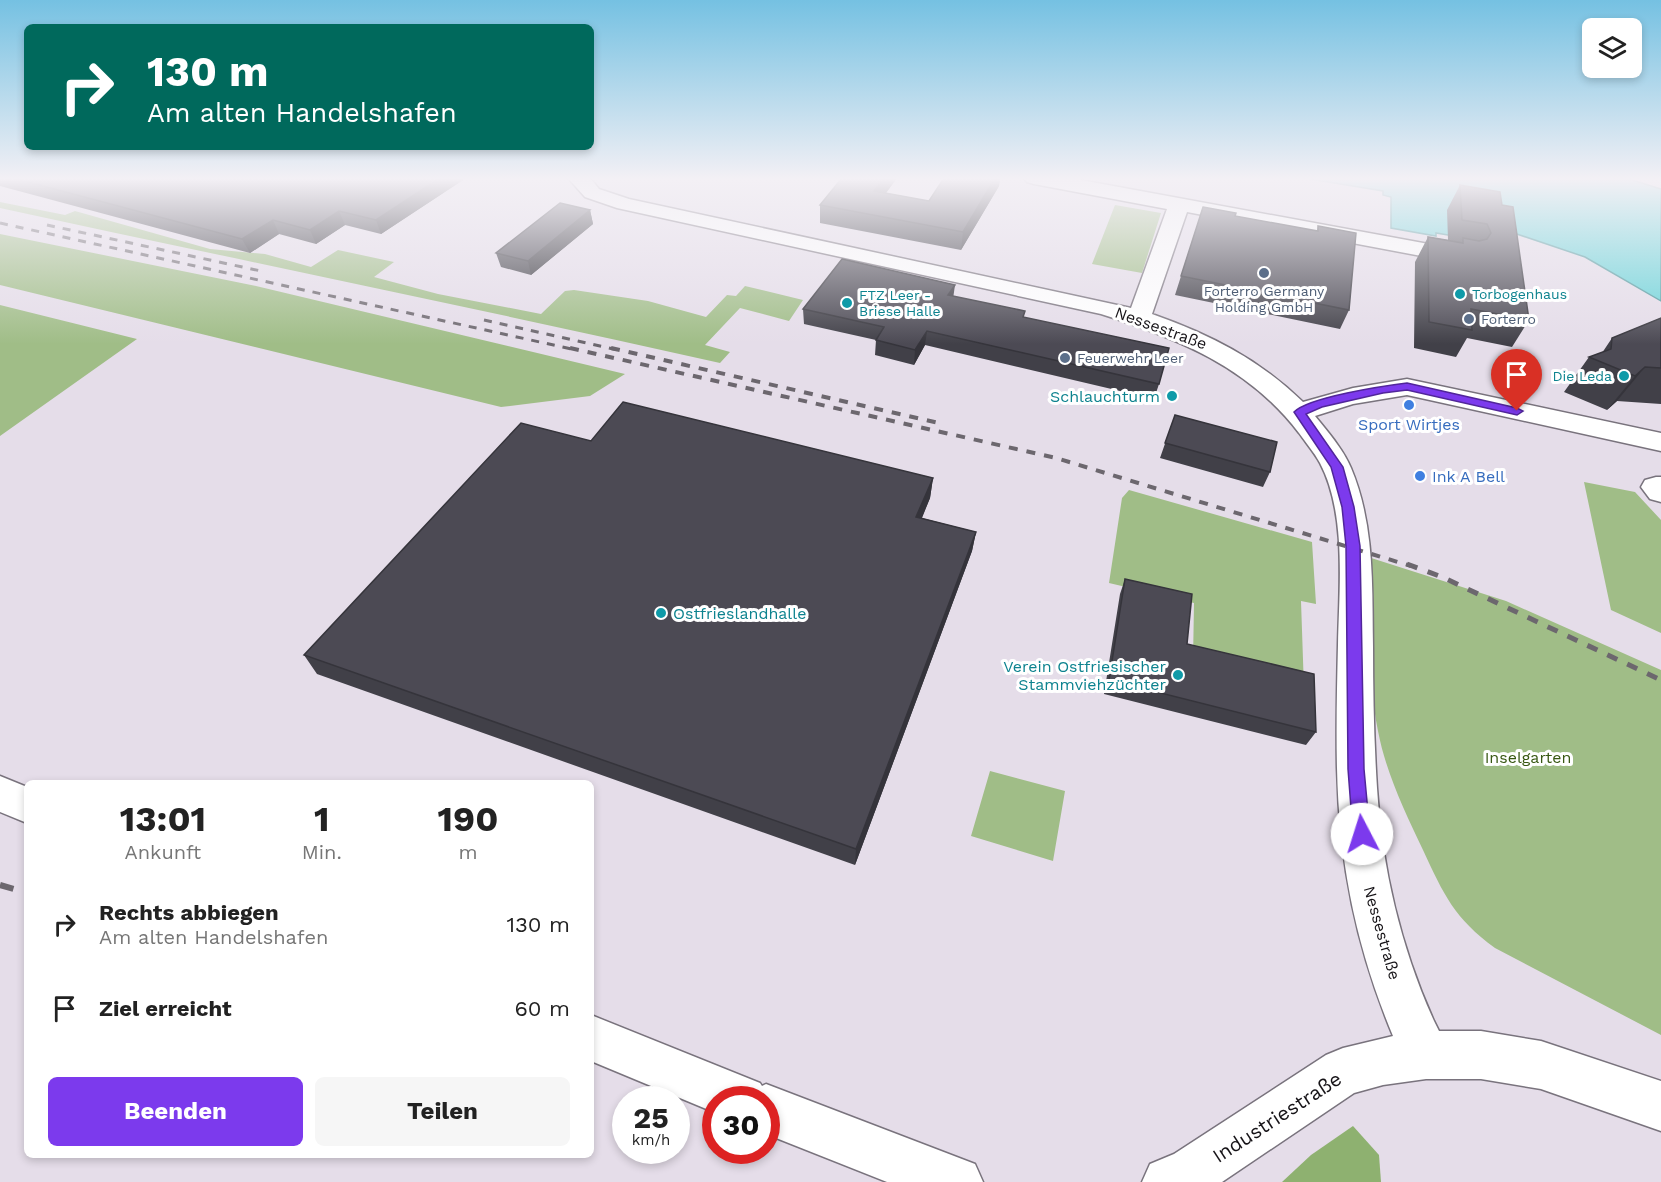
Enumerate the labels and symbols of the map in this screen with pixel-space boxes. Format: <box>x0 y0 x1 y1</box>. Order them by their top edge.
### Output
marker: Forterro Germany Holding GmbH <box>1257 266 1271 280</box>
place label: Forterro Germany Holding GmbH <box>1204 283 1325 315</box>
place label: Torbogenhaus <box>1472 286 1567 302</box>
place label: FTZ Leer - Briese Halle <box>859 287 941 319</box>
marker: Torbogenhaus <box>1453 287 1467 301</box>
marker: FTZ Leer - Briese Halle <box>840 296 854 310</box>
street label: Nessestraße <box>1112 303 1210 353</box>
place label: Forterro <box>1481 311 1536 327</box>
marker: Forterro <box>1462 312 1476 326</box>
pin <box>1491 349 1542 411</box>
place label: Feuerwehr Leer <box>1077 350 1184 366</box>
marker: Feuerwehr Leer <box>1058 351 1072 365</box>
place label: Die Leda <box>1552 368 1612 384</box>
marker: Die Leda <box>1617 369 1631 383</box>
place label: Schlauchturm <box>1050 387 1160 406</box>
marker: Schlauchturm <box>1165 389 1179 403</box>
marker: Sport Wirtjes <box>1402 398 1416 412</box>
place label: Sport Wirtjes <box>1358 415 1460 434</box>
place label: Ink A Bell <box>1432 467 1505 486</box>
marker: Ink A Bell <box>1413 469 1427 483</box>
place label: Ostfrieslandhalle <box>673 604 806 623</box>
marker: Ostfrieslandhalle <box>654 606 668 620</box>
place label: Verein Ostfriesischer Stammviehzüchter <box>1003 657 1166 694</box>
marker: Verein Ostfriesischer Stammviehzüchter <box>1171 668 1185 682</box>
park label: Inselgarten <box>1485 748 1571 767</box>
position arrow <box>1330 802 1394 866</box>
street label: Nessestraße <box>1360 884 1404 982</box>
street label: Industriestraße <box>1208 1066 1346 1168</box>
speed limit sign: 30 <box>702 1086 780 1164</box>

